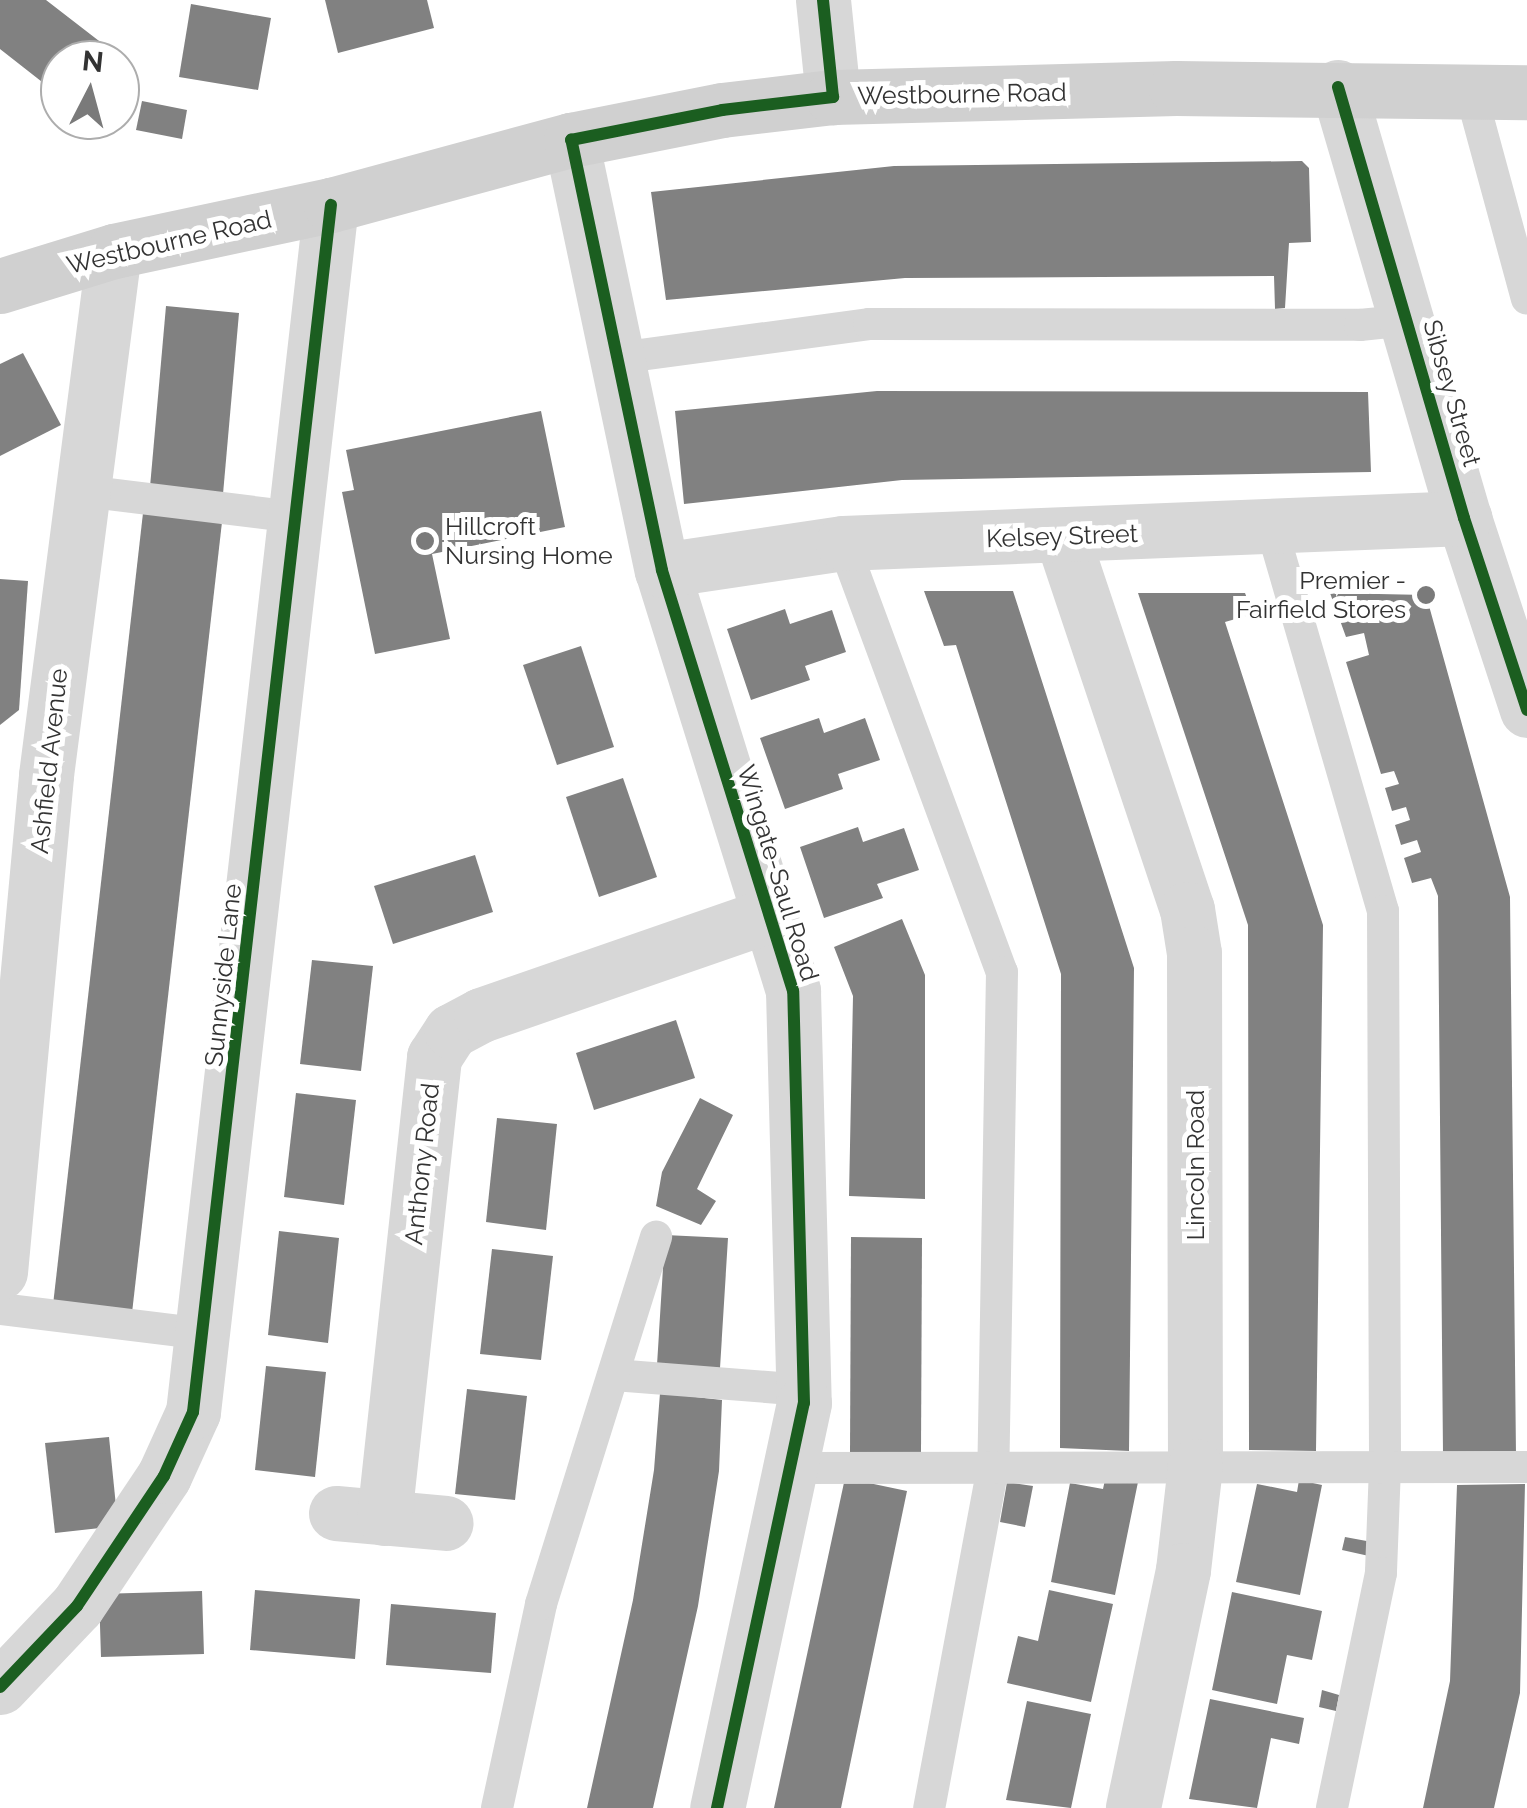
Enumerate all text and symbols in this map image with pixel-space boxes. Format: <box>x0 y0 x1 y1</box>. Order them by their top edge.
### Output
north arrow <box>40 40 140 140</box>
text: N <box>81 44 105 79</box>
street label: Westbourne Road <box>857 77 1067 111</box>
street label: Westbourne Road <box>64 204 274 280</box>
street label: Sibsey Street <box>1417 316 1487 470</box>
place label: Hillcroft Nursing Home <box>445 512 613 571</box>
street label: Kelsey Street <box>985 518 1139 554</box>
marker: Hillcroft Nursing Home <box>414 530 436 552</box>
place label: Premier - Fairfield Stores <box>1236 566 1406 625</box>
marker: Premier - Fairfield Stores <box>1415 584 1437 606</box>
street label: Ashfield Avenue <box>24 666 74 856</box>
street label: Wingate-Saul Road <box>731 761 825 985</box>
street label: Sunnyside Lane <box>198 882 248 1068</box>
street label: Anthony Road <box>399 1081 445 1247</box>
street label: Lincoln Road <box>1180 1090 1210 1240</box>

